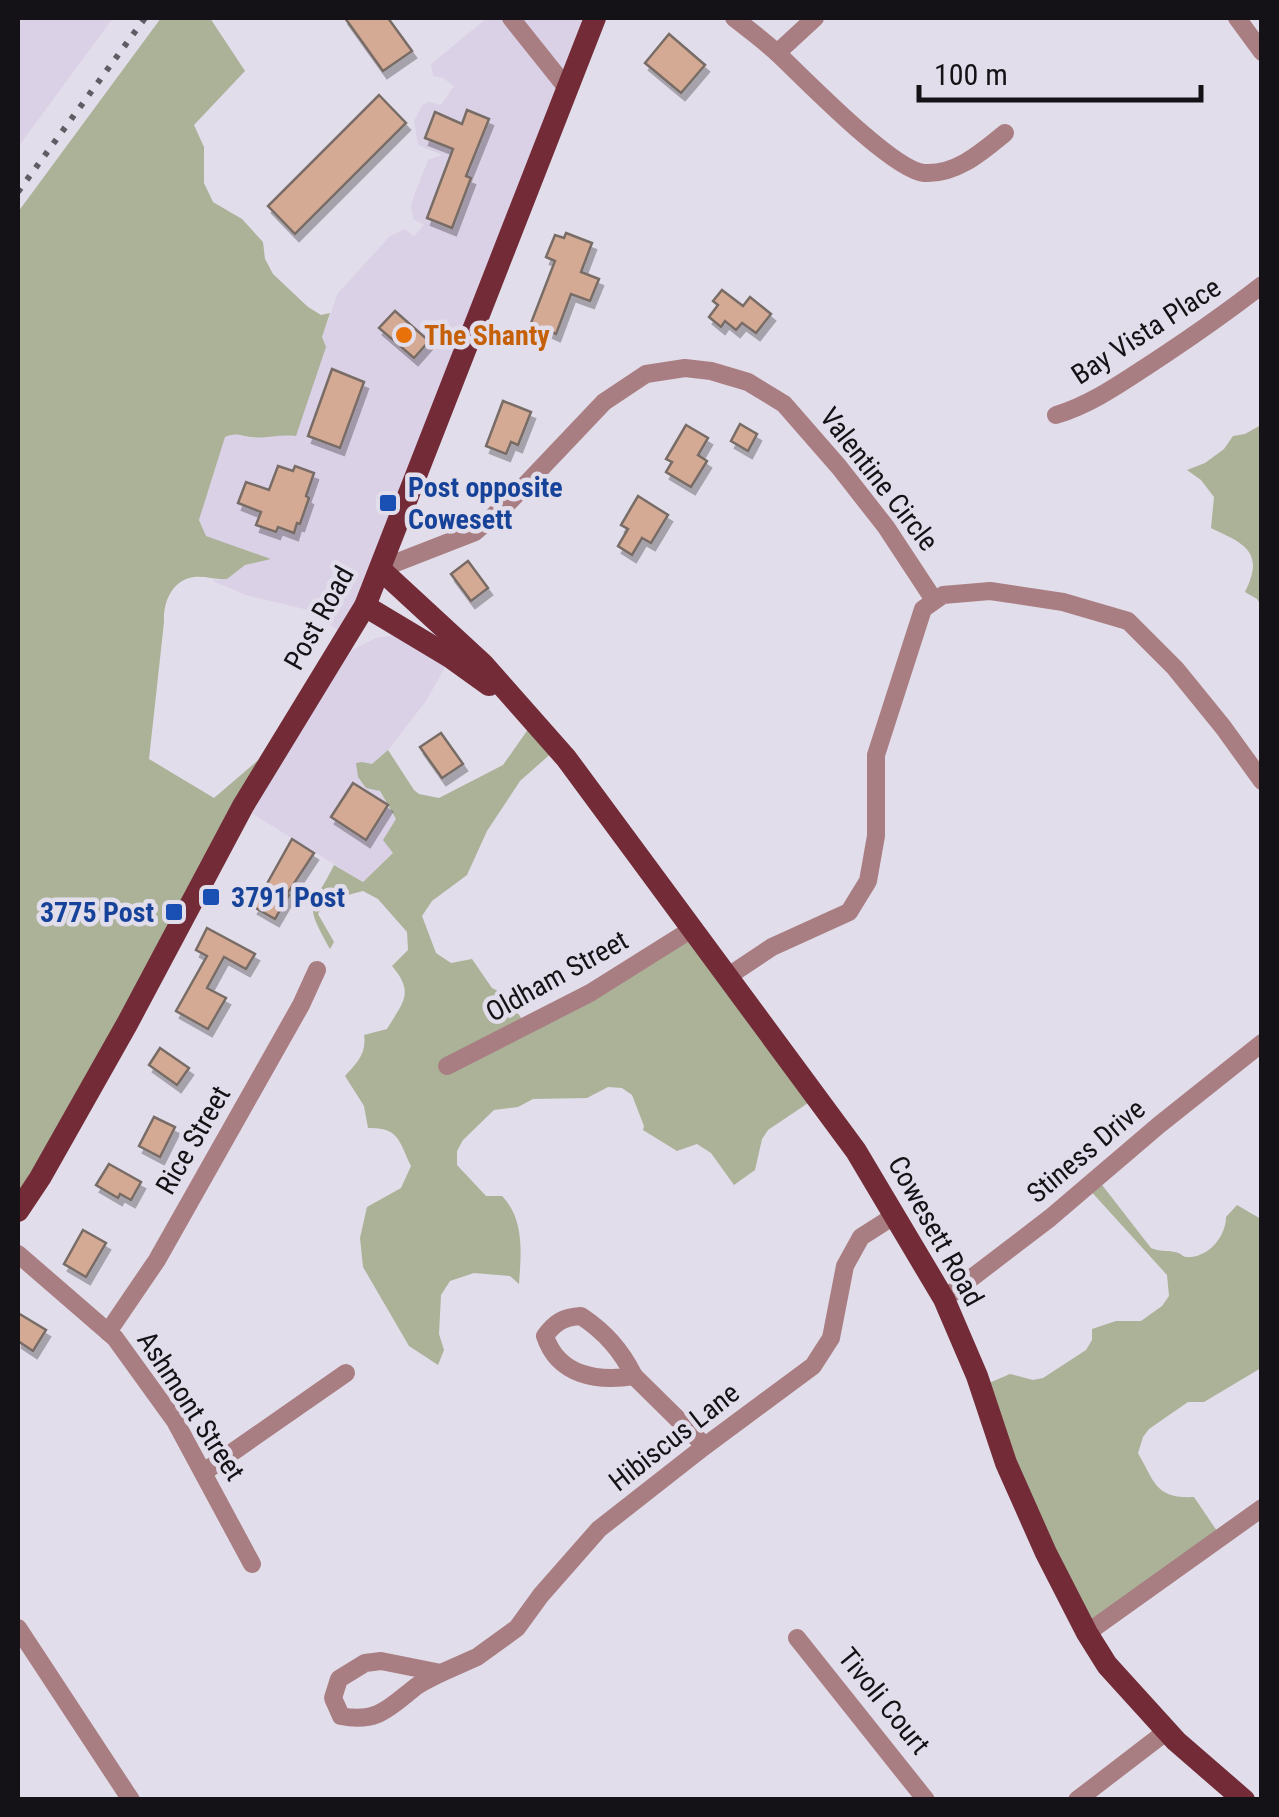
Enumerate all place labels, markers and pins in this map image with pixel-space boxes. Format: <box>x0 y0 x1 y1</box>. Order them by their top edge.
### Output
place label: The Shanty <box>424 319 550 352</box>
marker: The Shanty <box>393 324 415 346</box>
place label: Post opposite Cowesett <box>408 471 563 536</box>
marker: Post opposite Cowesett <box>377 492 399 514</box>
place label: 3791 Post <box>231 881 345 914</box>
marker: 3791 Post <box>200 886 222 908</box>
place label: 3775 Post <box>40 896 154 929</box>
marker: 3775 Post <box>163 901 185 923</box>

